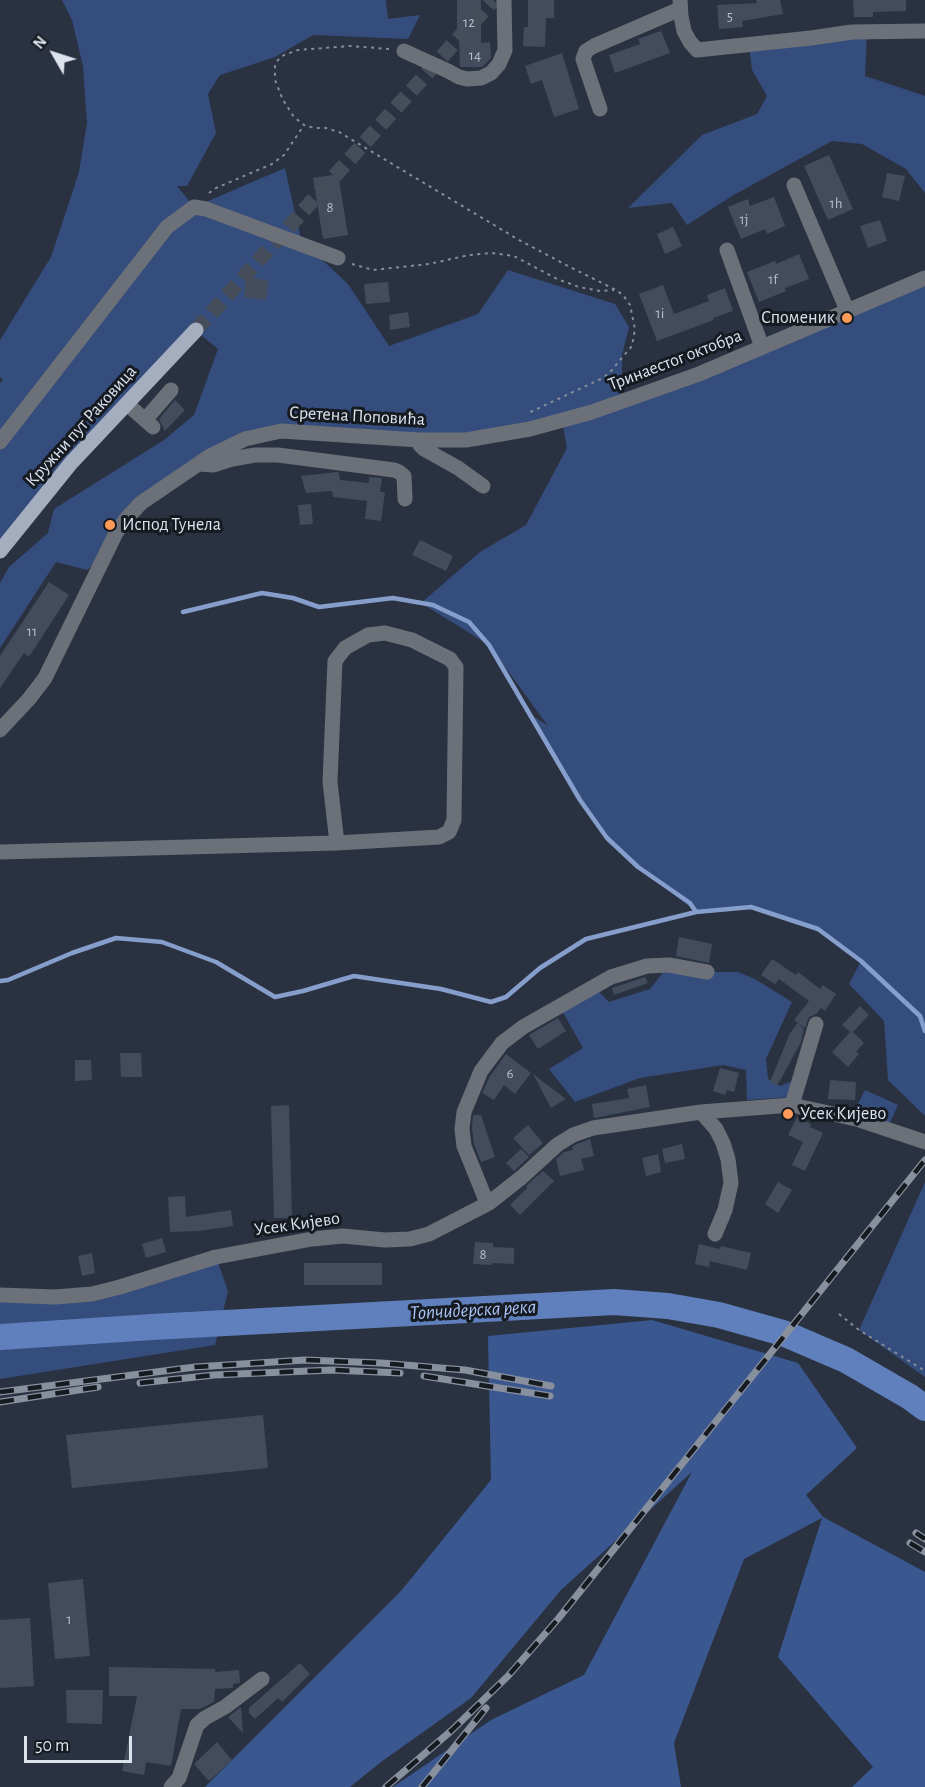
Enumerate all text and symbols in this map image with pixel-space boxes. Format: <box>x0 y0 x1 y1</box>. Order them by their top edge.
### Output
house number: 5 <box>727 7 733 25</box>
house number: 12 <box>463 13 475 31</box>
north arrow <box>24 24 84 84</box>
text: N <box>30 33 50 52</box>
house number: 14 <box>469 46 481 64</box>
house number: 1h <box>830 194 842 212</box>
house number: 8 <box>326 198 334 216</box>
house number: 1j <box>739 210 749 228</box>
house number: 1f <box>768 270 778 288</box>
house number: 1i <box>656 304 664 322</box>
place label: Споменик <box>761 307 835 329</box>
marker: Споменик <box>840 311 854 325</box>
street label: Тринаестог октобра <box>605 325 745 395</box>
street label: Кружни пут Раковица <box>21 361 141 491</box>
street label: Сретена Поповића <box>289 402 425 430</box>
place label: Испод Тунела <box>122 514 221 536</box>
marker: Испод Тунела <box>103 518 117 532</box>
house number: 11 <box>27 622 37 640</box>
house number: 6 <box>506 1064 514 1082</box>
place label: Усек Кијево <box>800 1103 886 1125</box>
marker: Усек Кијево <box>781 1107 795 1121</box>
street label: Усек Кијево <box>253 1207 341 1241</box>
house number: 8 <box>479 1245 487 1263</box>
water label: Топчидерска река <box>409 1295 537 1325</box>
house number: 1 <box>66 1610 72 1628</box>
scale bar <box>27 1724 135 1762</box>
text: 50 m <box>35 1737 69 1755</box>

